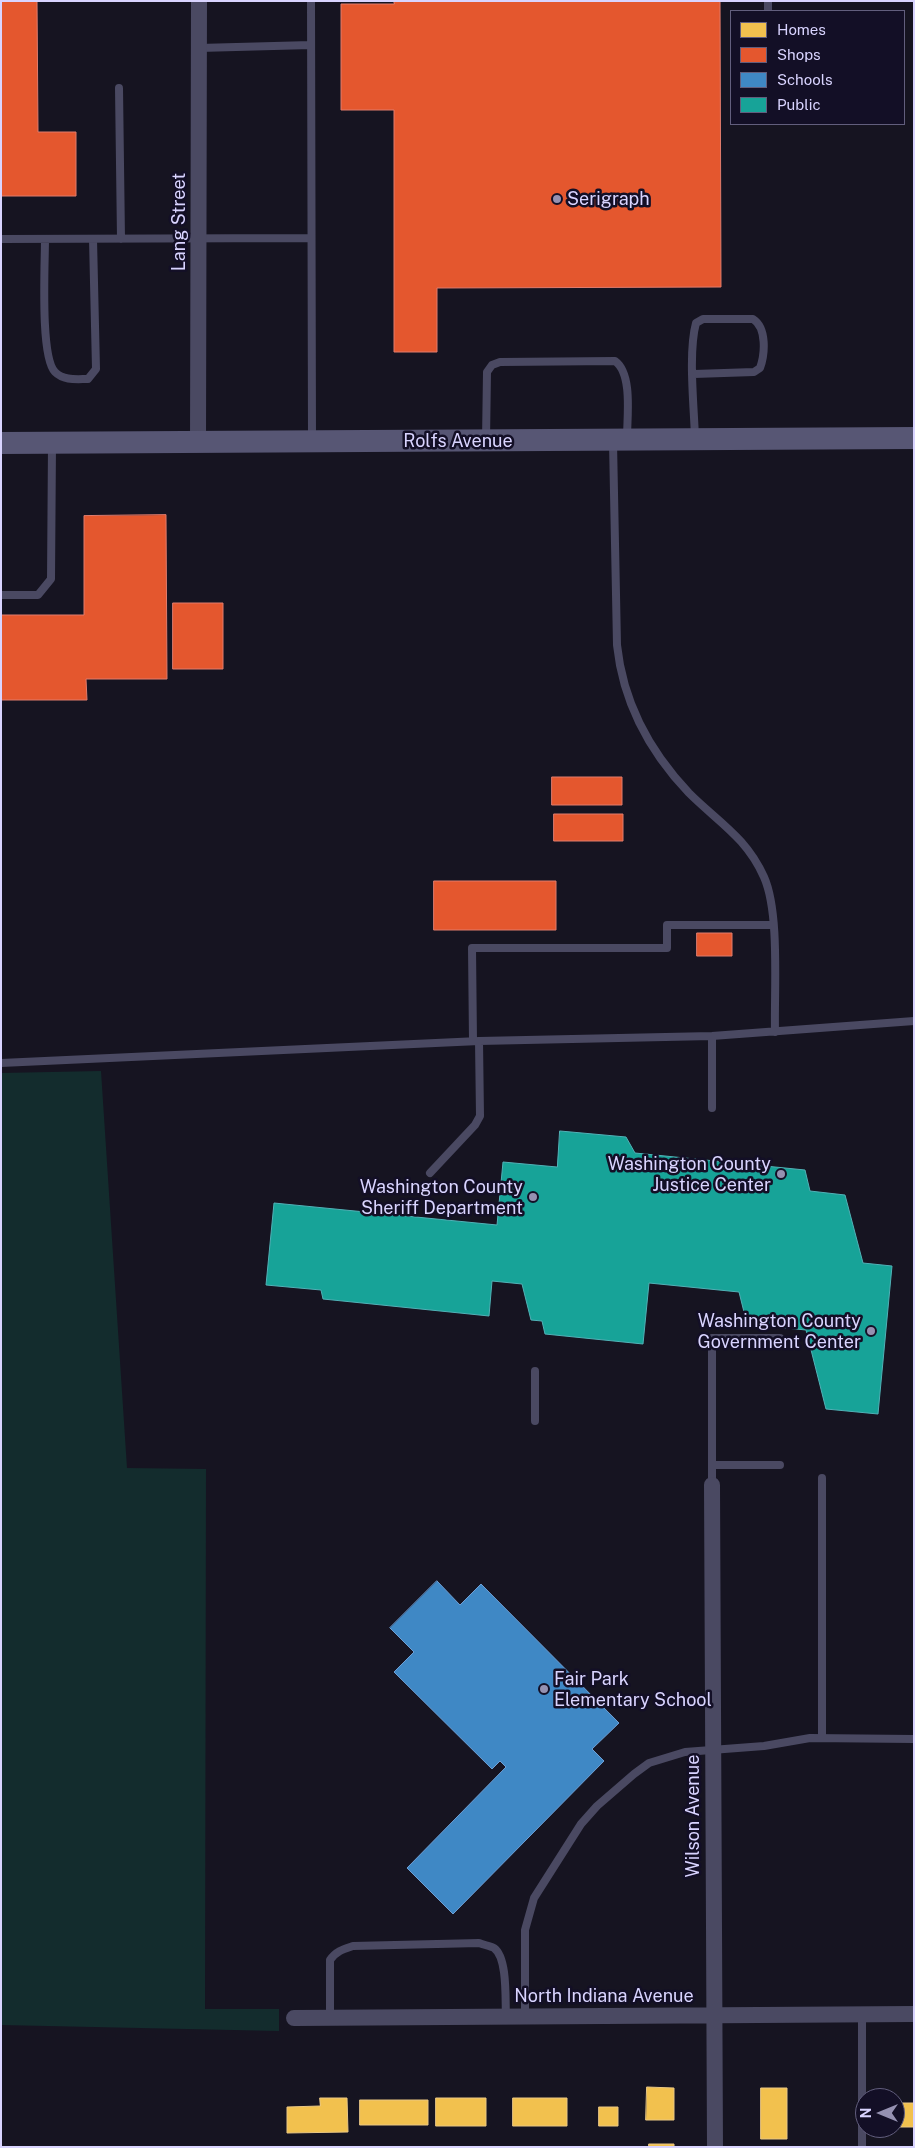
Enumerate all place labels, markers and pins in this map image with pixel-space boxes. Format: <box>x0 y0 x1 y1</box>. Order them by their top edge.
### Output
place label: Serigraph <box>567 188 650 210</box>
marker: Serigraph <box>551 193 563 205</box>
place label: Washington County Justice Center <box>608 1153 771 1196</box>
marker: Washington County Justice Center <box>775 1168 787 1180</box>
place label: Washington County Sheriff Department <box>360 1176 523 1218</box>
marker: Washington County Sheriff Department <box>527 1191 539 1203</box>
place label: Washington County Government Center <box>698 1310 861 1352</box>
marker: Washington County Government Center <box>865 1325 877 1337</box>
place label: Fair Park Elementary School <box>554 1668 712 1710</box>
marker: Fair Park Elementary School <box>538 1683 550 1695</box>

